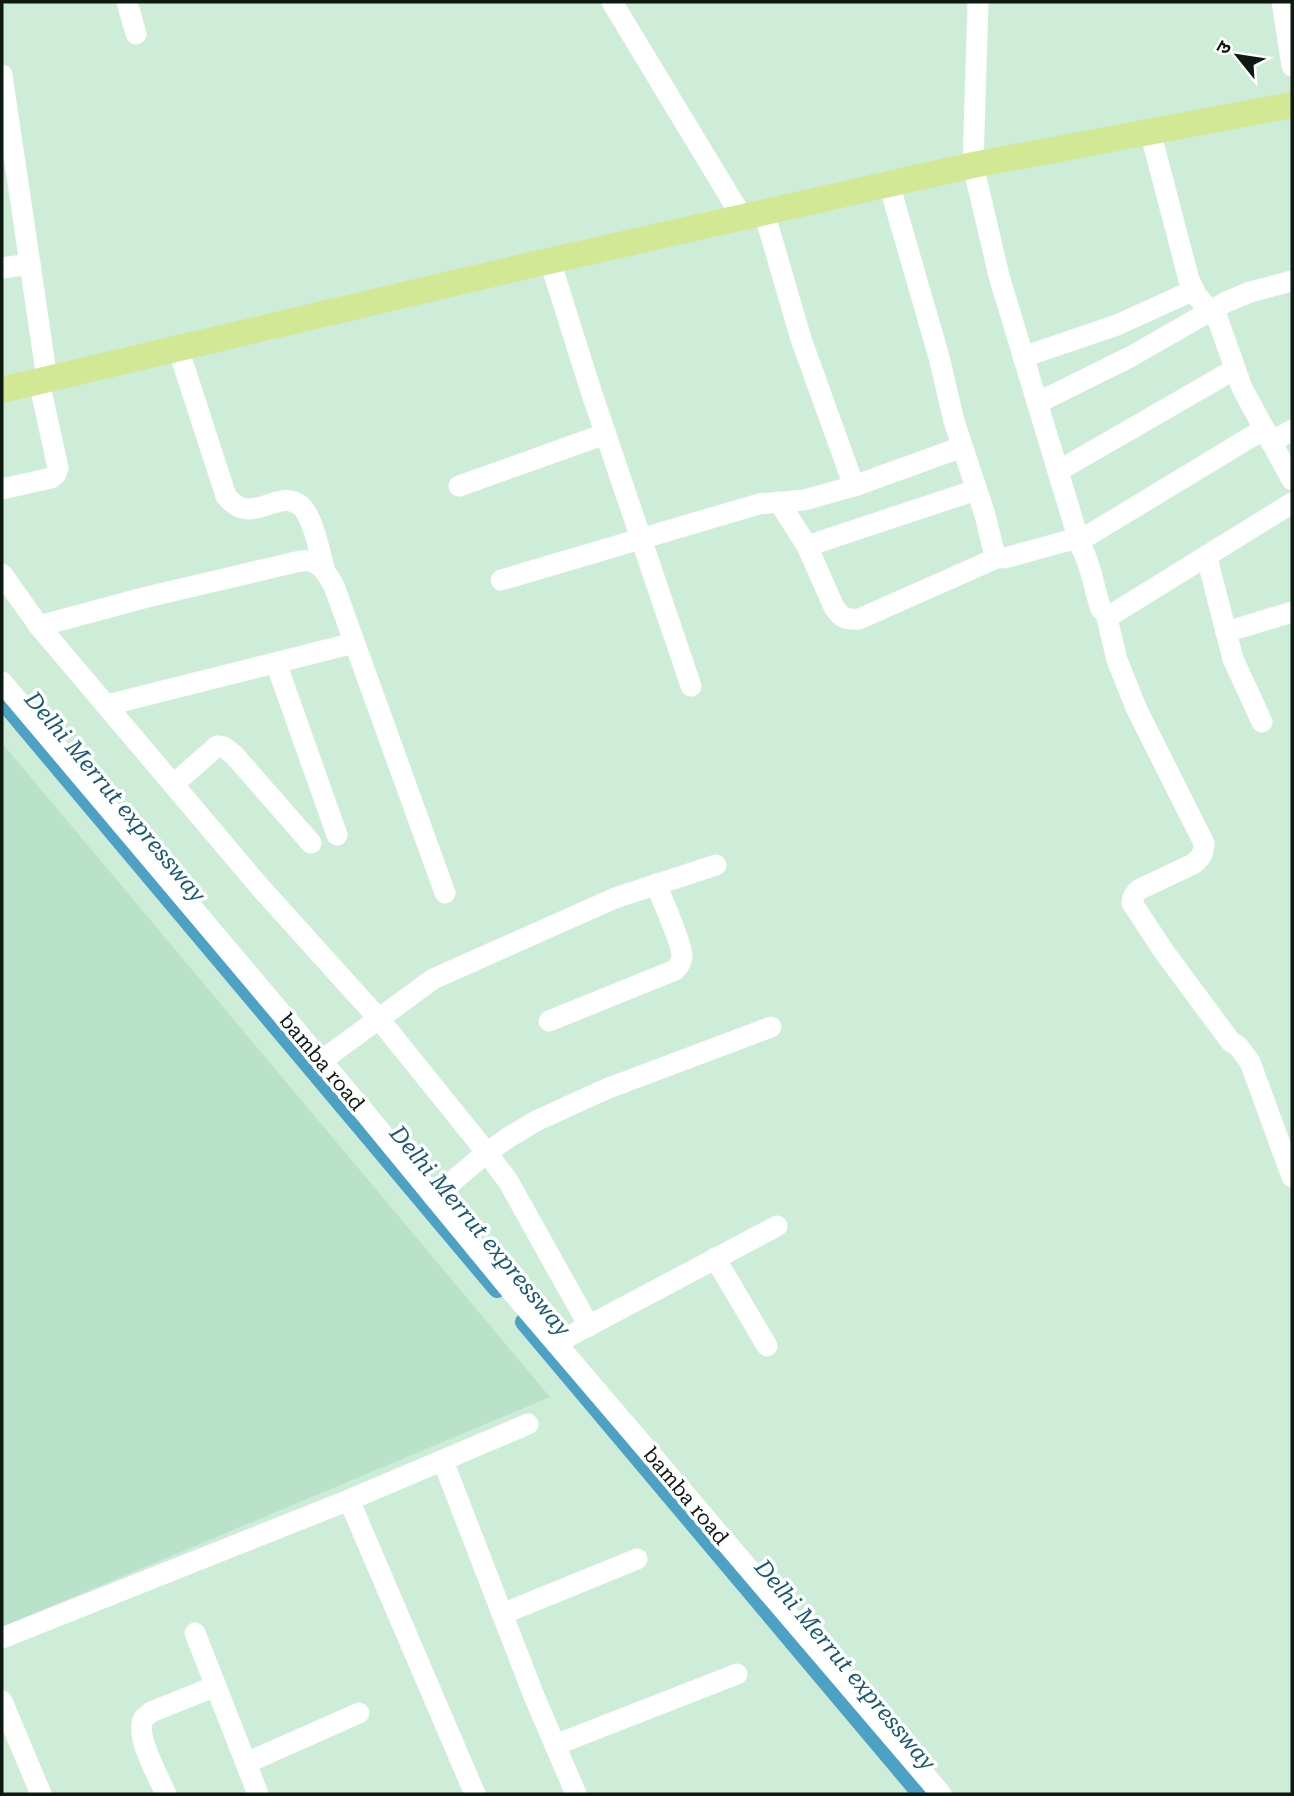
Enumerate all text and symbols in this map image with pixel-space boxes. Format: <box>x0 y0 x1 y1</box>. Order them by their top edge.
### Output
north arrow <box>1203 21 1273 91</box>
text: उ <box>1211 36 1237 58</box>
water label: Delhi Merrut expressway <box>18 685 212 909</box>
street label: bamba road <box>274 1009 370 1116</box>
water label: Delhi Merrut expressway <box>383 1119 577 1343</box>
street label: bamba road <box>638 1443 734 1550</box>
water label: Delhi Merrut expressway <box>748 1553 942 1777</box>

